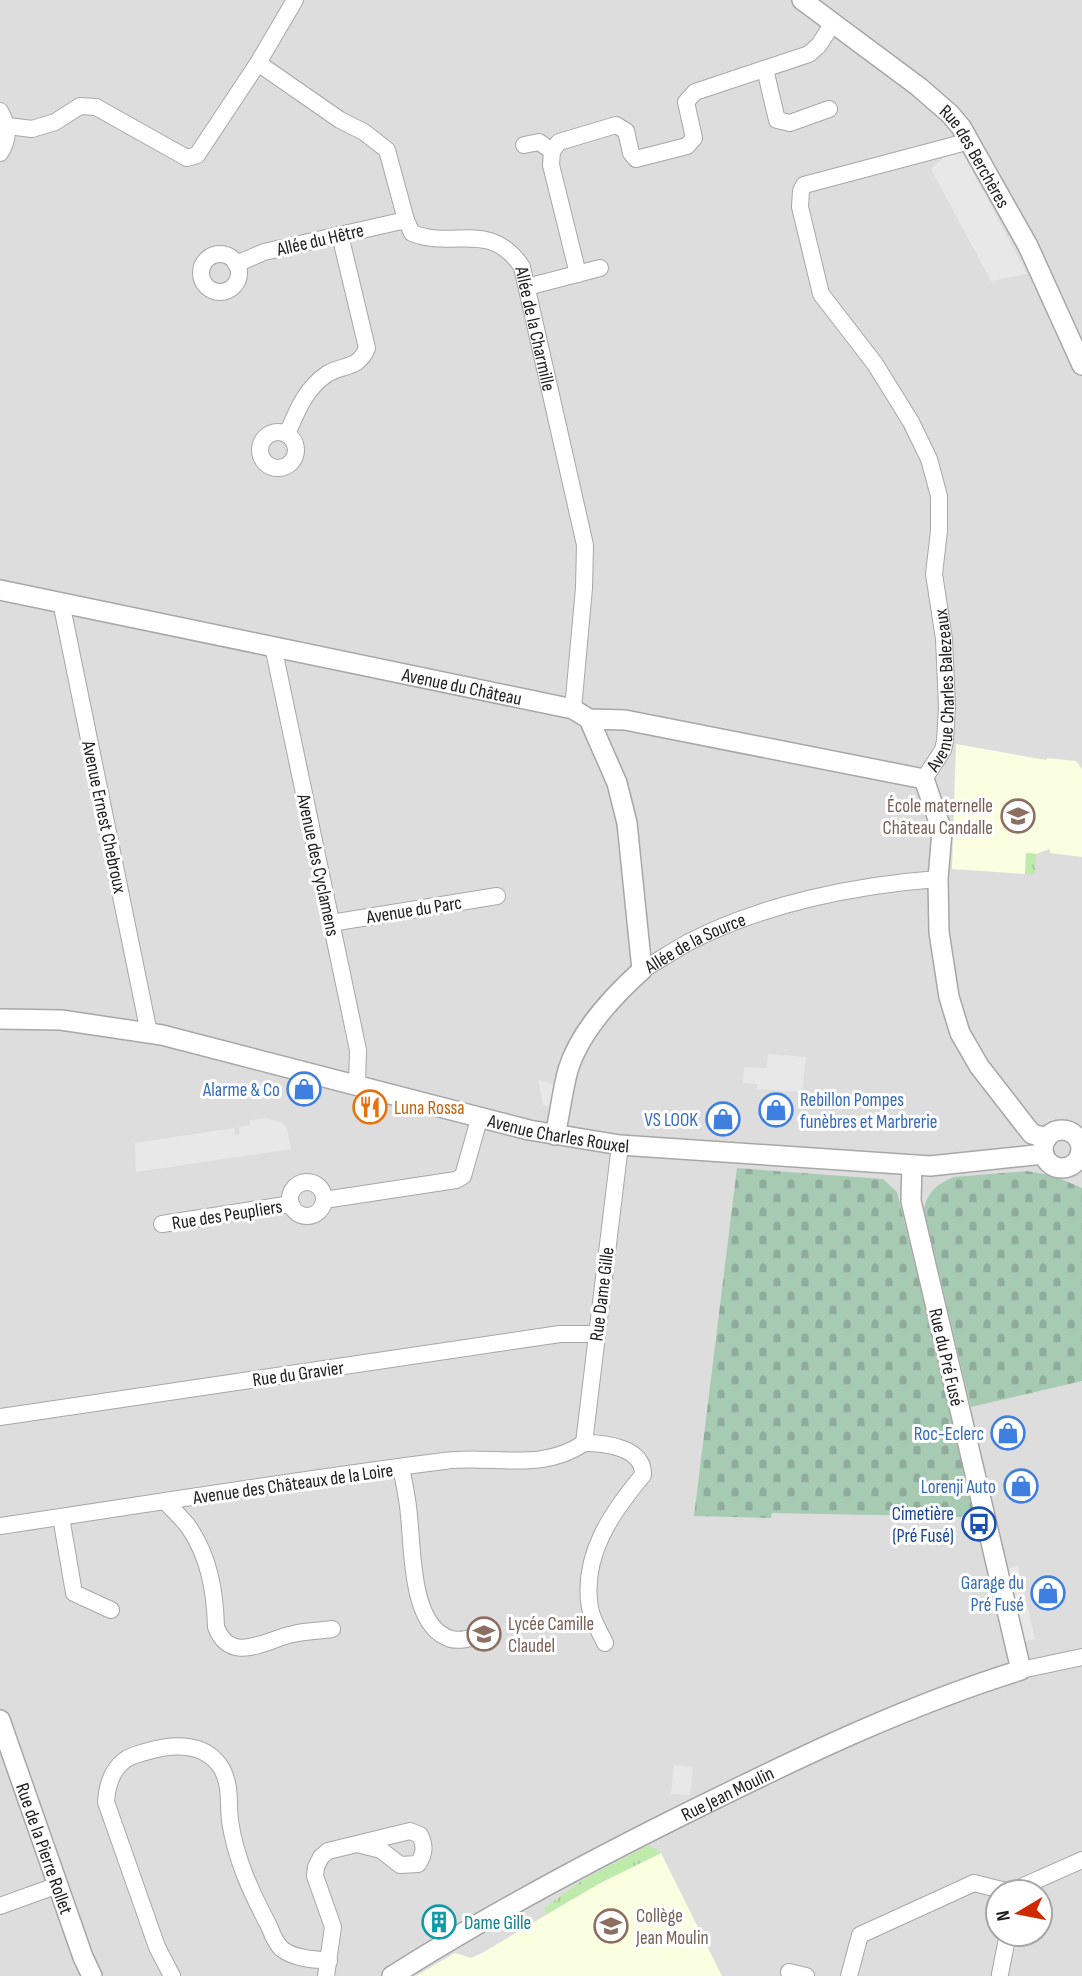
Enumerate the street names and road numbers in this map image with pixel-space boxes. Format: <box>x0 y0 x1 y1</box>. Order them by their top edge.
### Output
street label: Rue des Berchères <box>934 100 1014 212</box>
street label: Allée du Hêtre <box>274 219 366 262</box>
street label: Allée de la Charmille <box>509 264 560 393</box>
street label: Avenue Charles Balezeaux <box>922 607 960 777</box>
street label: Avenue du Château <box>399 664 524 711</box>
street label: Avenue Ernest Chebroux <box>76 738 131 896</box>
street label: Avenue des Cyclamens <box>291 791 344 939</box>
street label: Avenue du Parc <box>364 892 464 930</box>
street label: Allée de la Source <box>640 909 749 979</box>
street label: Avenue Charles Rouxel <box>484 1110 630 1159</box>
street label: Rue des Peupliers <box>170 1195 284 1236</box>
street label: Rue Dame Gille <box>585 1246 620 1342</box>
street label: Rue du Pré Fusé <box>923 1306 968 1408</box>
street label: Rue du Gravier <box>251 1357 346 1392</box>
street label: Avenue des Châteaux de la Loire <box>191 1459 395 1510</box>
street label: Rue Jean Moulin <box>678 1762 778 1827</box>
street label: Rue de la Pierre Rollet <box>10 1780 77 1918</box>

